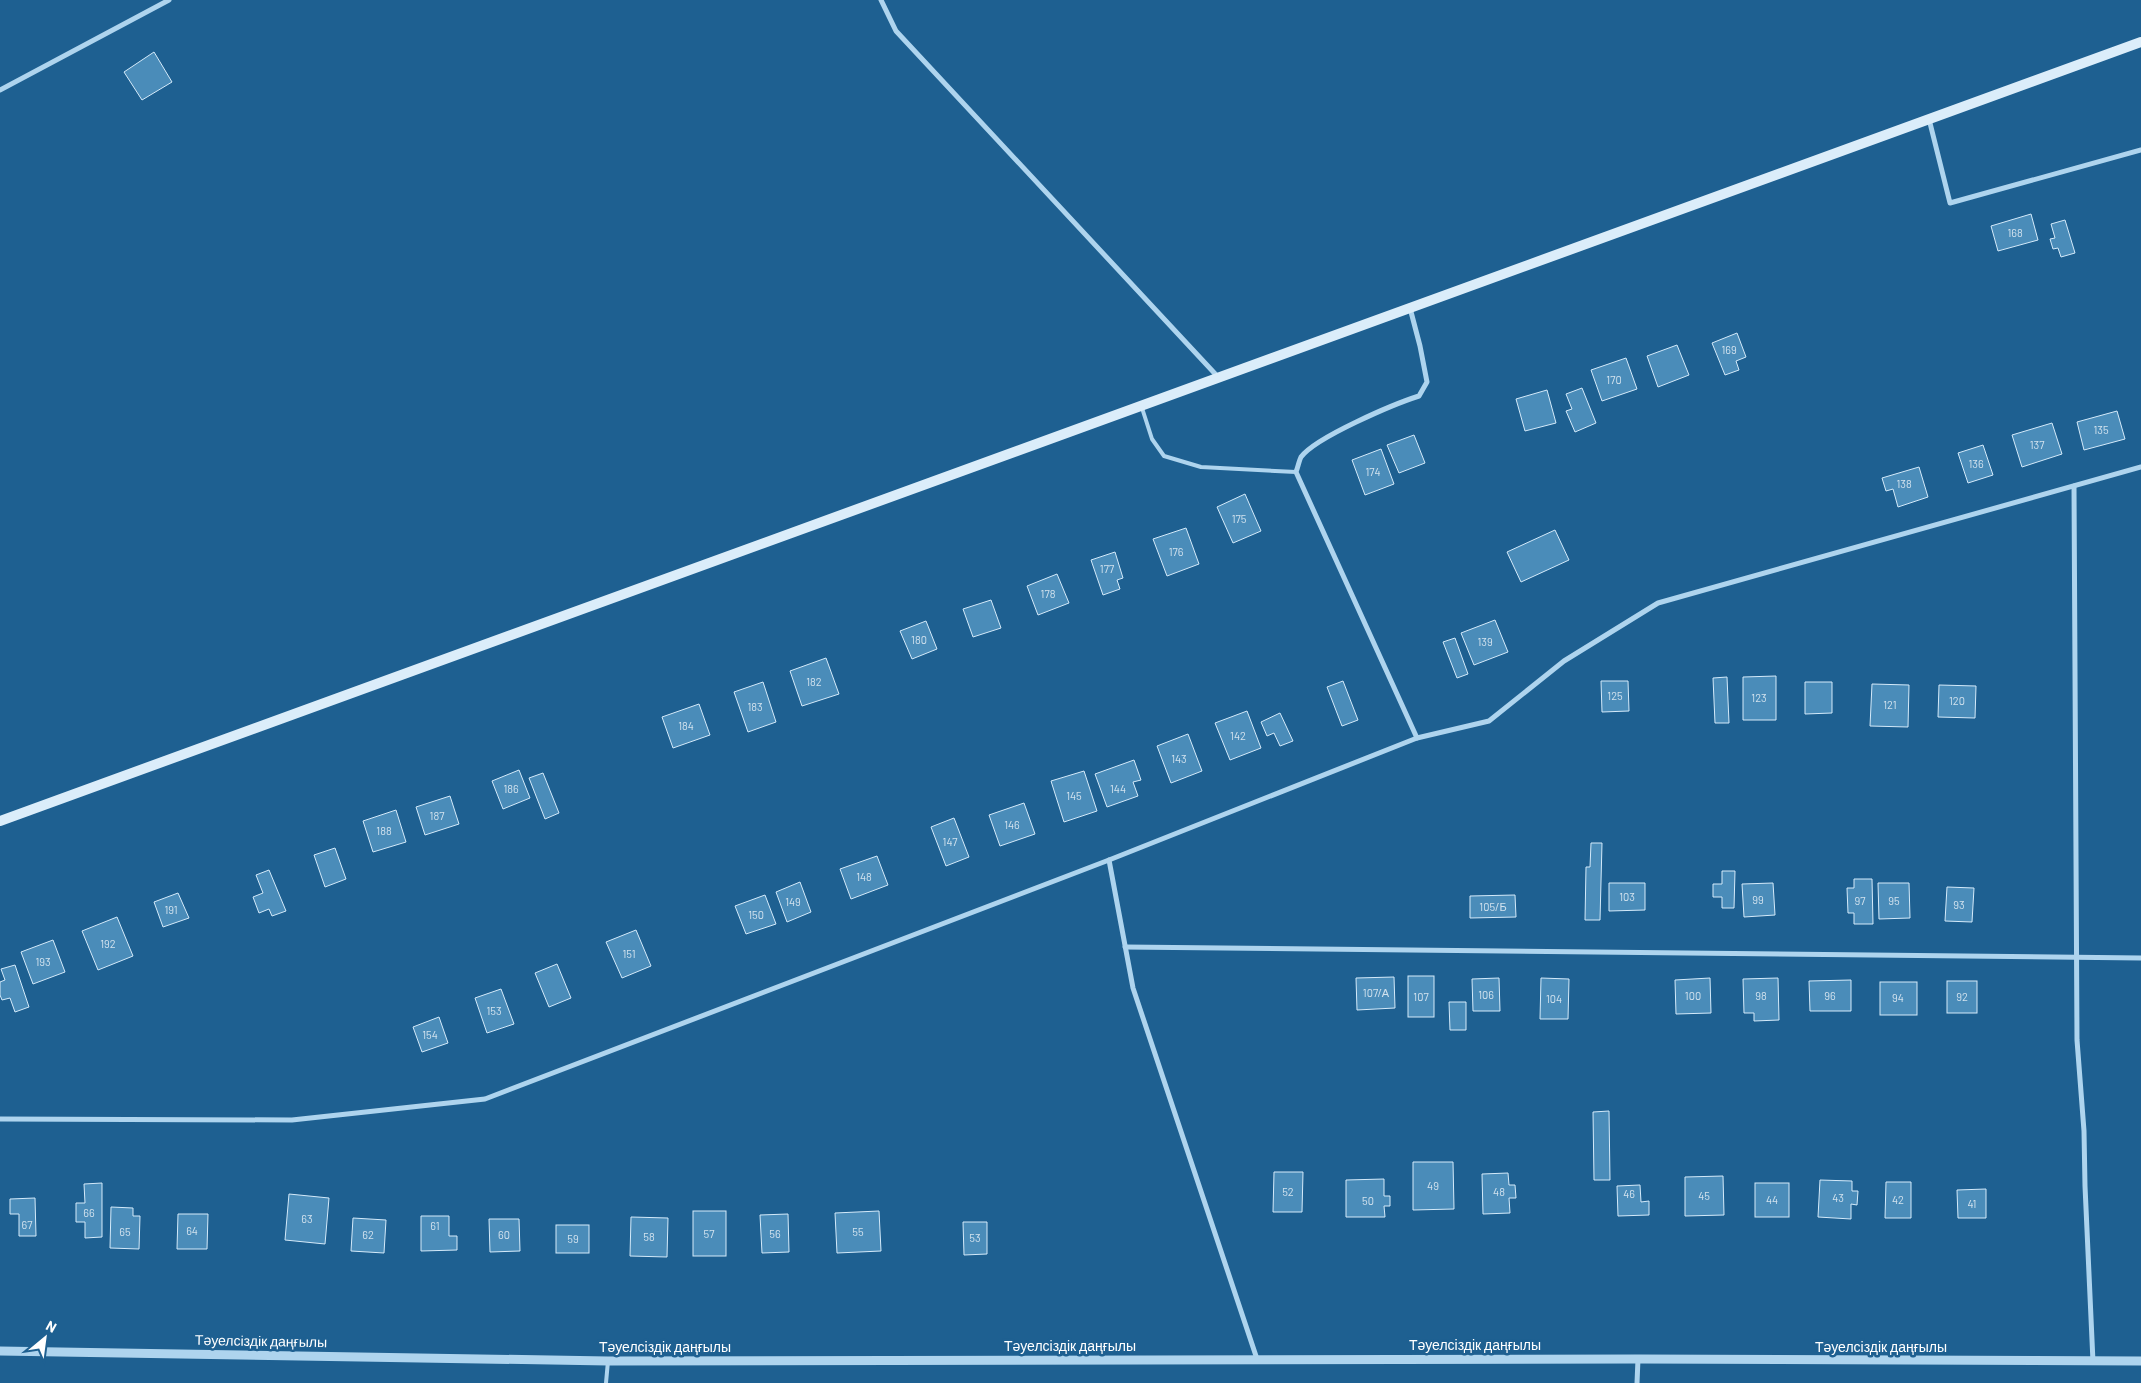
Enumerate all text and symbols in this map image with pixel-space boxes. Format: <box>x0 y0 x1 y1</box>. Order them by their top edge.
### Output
house number: 168 <box>2007 226 2023 239</box>
house number: 169 <box>1721 343 1737 356</box>
house number: 170 <box>1606 373 1622 386</box>
house number: 135 <box>2093 423 2109 436</box>
house number: 137 <box>2030 438 2044 451</box>
house number: 136 <box>1968 457 1984 470</box>
house number: 174 <box>1365 465 1381 478</box>
house number: 138 <box>1896 477 1912 490</box>
house number: 175 <box>1232 512 1247 525</box>
house number: 176 <box>1169 545 1184 558</box>
house number: 177 <box>1100 562 1114 575</box>
house number: 178 <box>1041 587 1056 600</box>
house number: 180 <box>911 633 927 646</box>
house number: 139 <box>1477 635 1493 648</box>
house number: 182 <box>806 675 822 688</box>
house number: 125 <box>1607 689 1623 702</box>
house number: 123 <box>1751 691 1767 704</box>
house number: 120 <box>1949 694 1965 707</box>
house number: 121 <box>1883 698 1897 711</box>
house number: 183 <box>747 700 763 713</box>
house number: 184 <box>678 719 694 732</box>
house number: 142 <box>1230 729 1246 742</box>
house number: 143 <box>1171 752 1187 765</box>
house number: 186 <box>503 782 519 795</box>
house number: 144 <box>1110 782 1126 795</box>
house number: 145 <box>1066 789 1082 802</box>
house number: 187 <box>430 809 444 822</box>
house number: 146 <box>1004 818 1020 831</box>
house number: 188 <box>376 824 392 837</box>
house number: 147 <box>943 835 957 848</box>
house number: 148 <box>856 870 872 883</box>
house number: 103 <box>1619 890 1635 903</box>
house number: 99 <box>1752 893 1764 906</box>
house number: 97 <box>1855 894 1865 907</box>
house number: 95 <box>1888 894 1900 907</box>
house number: 149 <box>785 895 801 908</box>
house number: 93 <box>1953 898 1965 911</box>
house number: 105/Б <box>1479 900 1507 913</box>
house number: 191 <box>164 903 178 916</box>
house number: 150 <box>748 908 764 921</box>
house number: 192 <box>100 937 116 950</box>
house number: 151 <box>622 947 636 960</box>
house number: 193 <box>35 955 51 968</box>
house number: 107/А <box>1363 986 1390 999</box>
house number: 106 <box>1478 988 1494 1001</box>
house number: 100 <box>1685 989 1701 1002</box>
house number: 98 <box>1755 989 1767 1002</box>
house number: 96 <box>1824 989 1836 1002</box>
house number: 107 <box>1413 990 1429 1003</box>
house number: 92 <box>1956 990 1968 1003</box>
house number: 94 <box>1892 991 1904 1004</box>
house number: 104 <box>1546 992 1562 1005</box>
house number: 153 <box>486 1004 502 1017</box>
house number: 154 <box>422 1028 438 1041</box>
house number: 49 <box>1427 1179 1439 1192</box>
house number: 52 <box>1282 1185 1294 1198</box>
house number: 48 <box>1493 1185 1505 1198</box>
house number: 46 <box>1623 1187 1635 1200</box>
house number: 45 <box>1698 1189 1710 1202</box>
house number: 43 <box>1832 1191 1844 1204</box>
house number: 44 <box>1766 1193 1778 1206</box>
house number: 42 <box>1892 1193 1904 1206</box>
house number: 50 <box>1362 1194 1374 1207</box>
house number: 41 <box>1968 1197 1976 1210</box>
house number: 66 <box>83 1206 95 1219</box>
house number: 63 <box>301 1212 313 1225</box>
house number: 67 <box>22 1218 32 1231</box>
house number: 61 <box>430 1219 440 1232</box>
house number: 64 <box>186 1224 198 1237</box>
house number: 65 <box>119 1225 131 1238</box>
house number: 55 <box>852 1225 864 1238</box>
house number: 57 <box>704 1227 714 1240</box>
house number: 56 <box>769 1227 781 1240</box>
house number: 62 <box>362 1228 374 1241</box>
house number: 60 <box>498 1228 510 1241</box>
house number: 58 <box>643 1230 655 1243</box>
house number: 53 <box>969 1231 981 1244</box>
house number: 59 <box>567 1232 579 1245</box>
north arrow <box>20 1313 70 1363</box>
text: N <box>43 1317 60 1336</box>
street label: Тәуелсіздік даңғылы <box>195 1331 327 1350</box>
street label: Тәуелсіздік даңғылы <box>1409 1336 1541 1353</box>
street label: Тәуелсіздік даңғылы <box>1004 1337 1136 1354</box>
street label: Тәуелсіздік даңғылы <box>599 1338 731 1355</box>
street label: Тәуелсіздік даңғылы <box>1815 1338 1947 1355</box>

